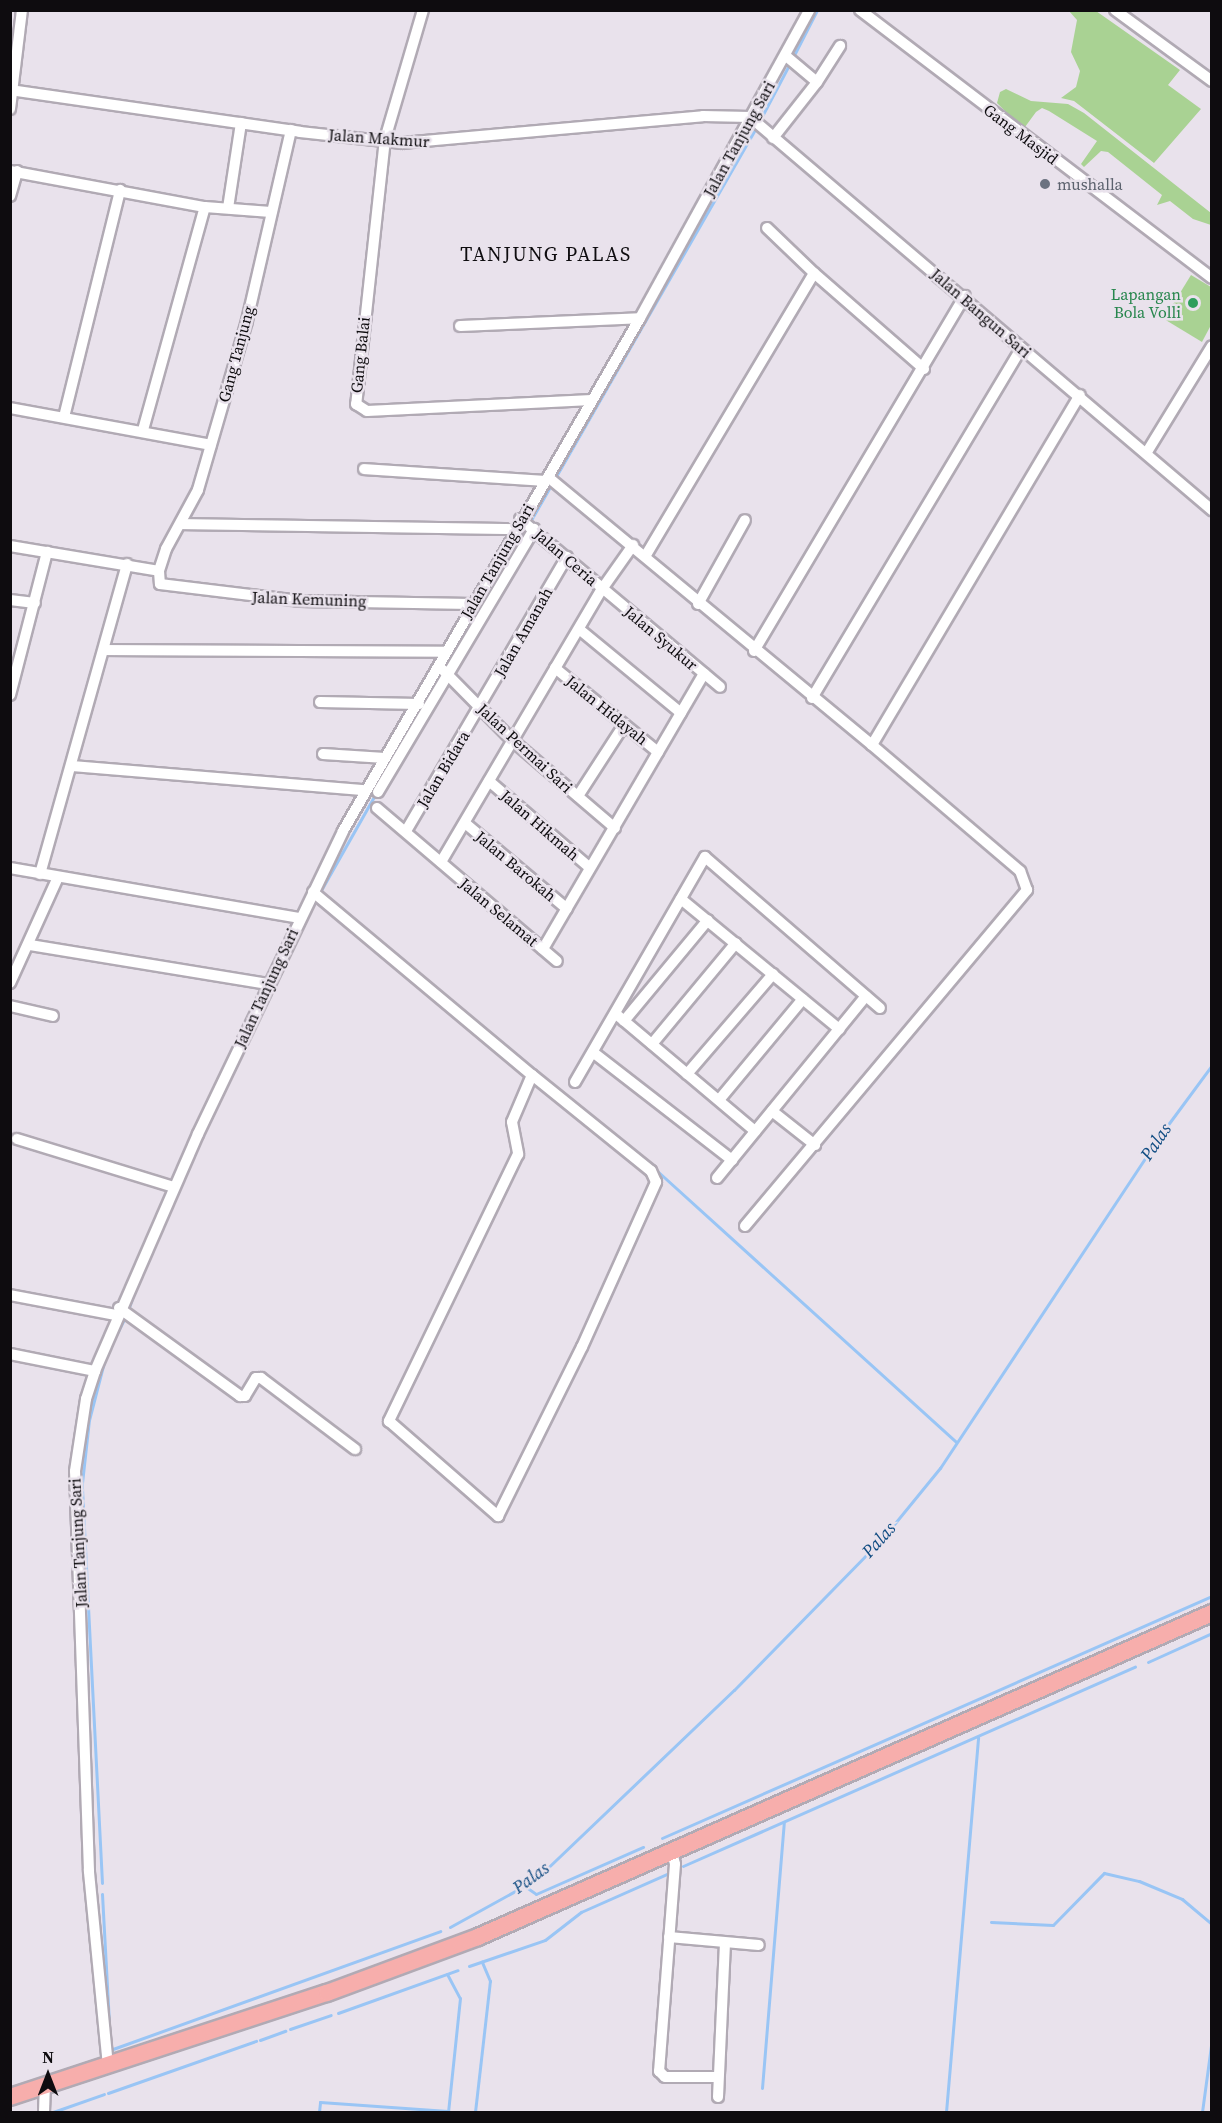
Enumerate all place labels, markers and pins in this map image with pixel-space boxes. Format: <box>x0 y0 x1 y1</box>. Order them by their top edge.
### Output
place label: mushalla <box>1057 174 1123 194</box>
marker: mushalla <box>1038 177 1052 191</box>
place label: Lapangan Bola Volli <box>1111 284 1181 322</box>
marker: Lapangan Bola Volli <box>1186 296 1200 310</box>

